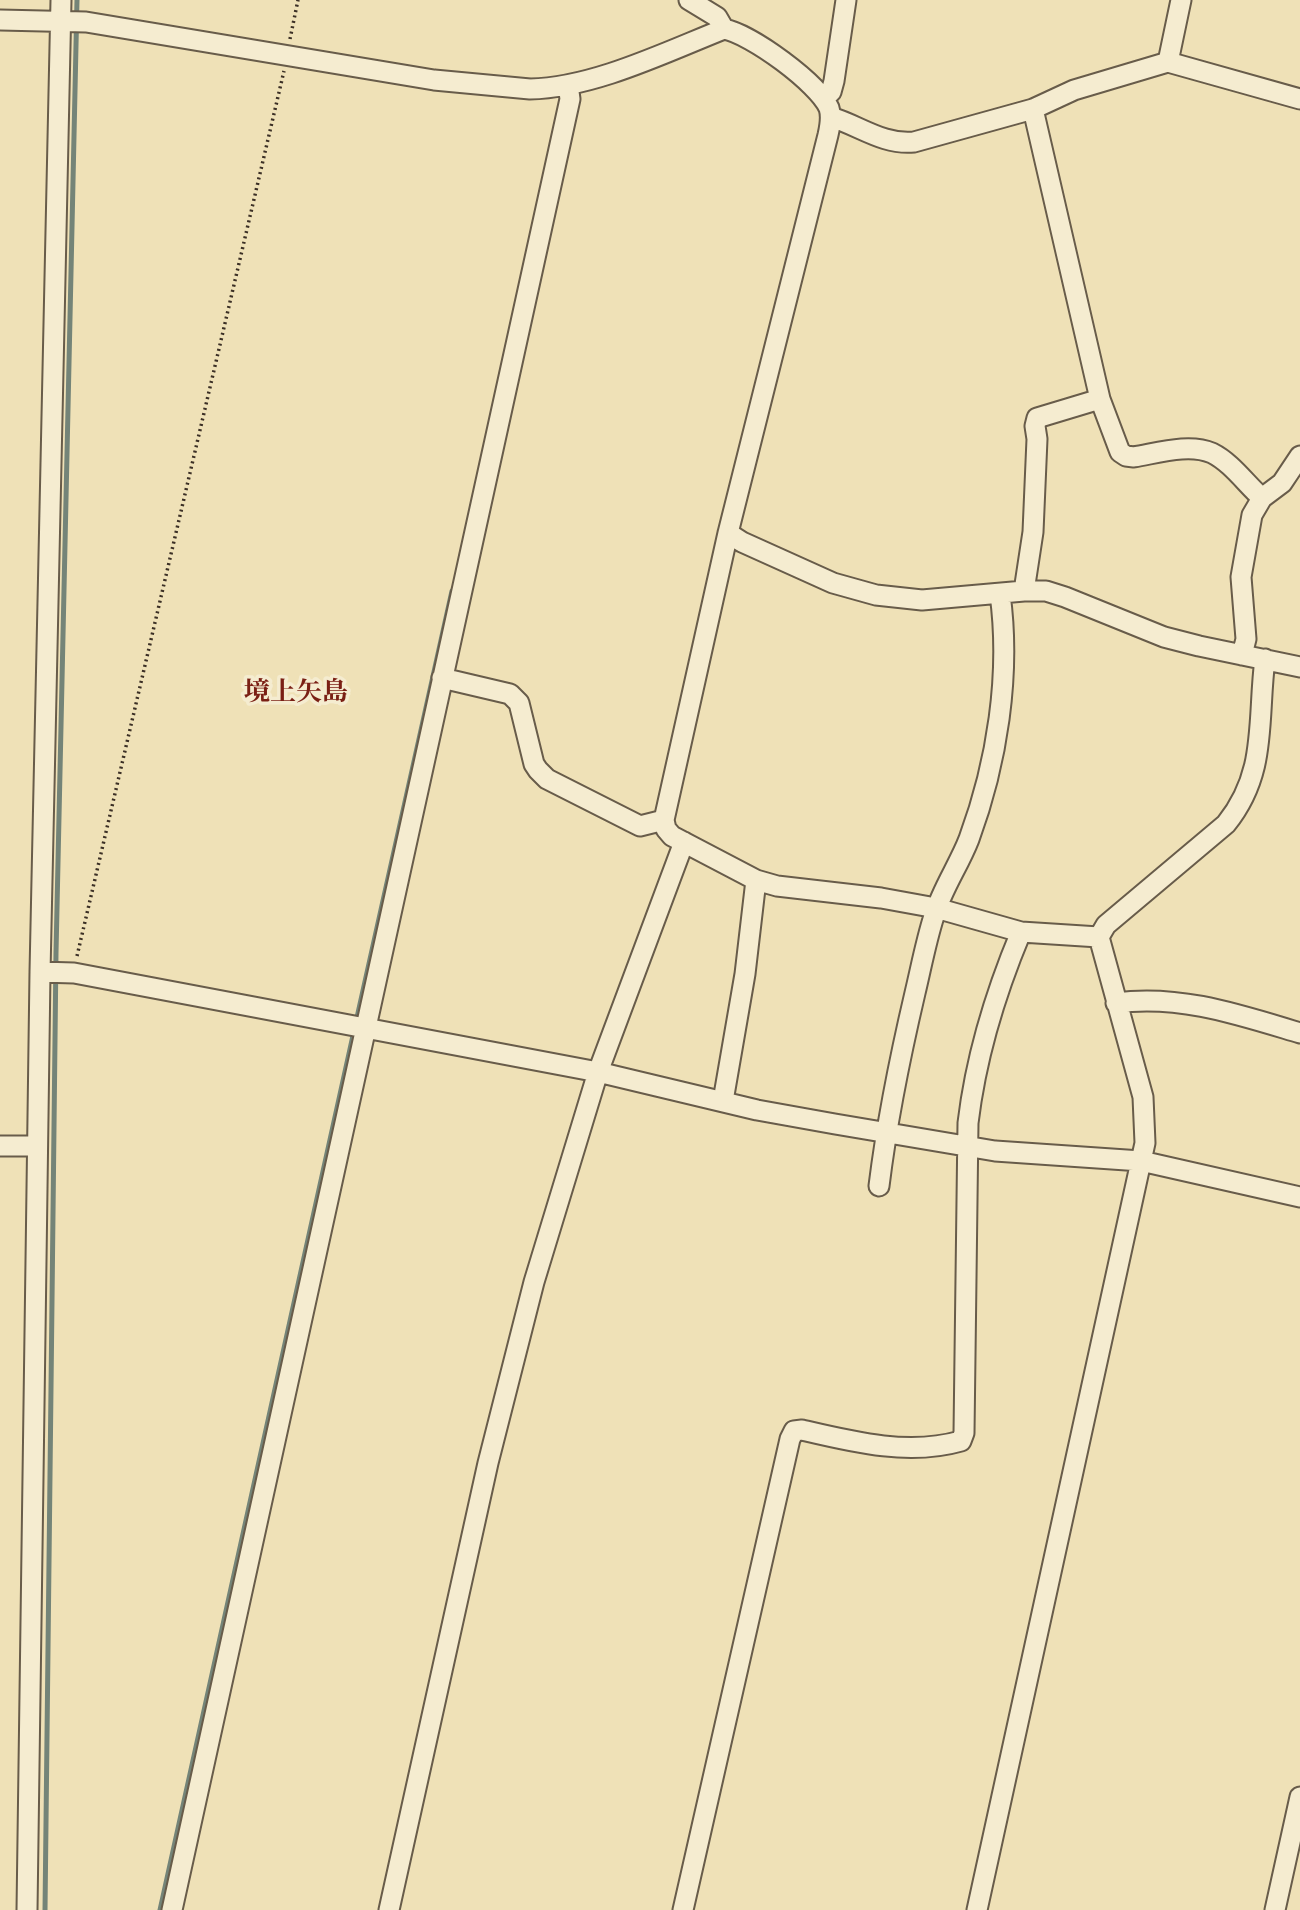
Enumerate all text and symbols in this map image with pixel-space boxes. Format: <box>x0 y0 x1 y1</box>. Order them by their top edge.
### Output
district label: 境上矢島 <box>244 677 348 709</box>

